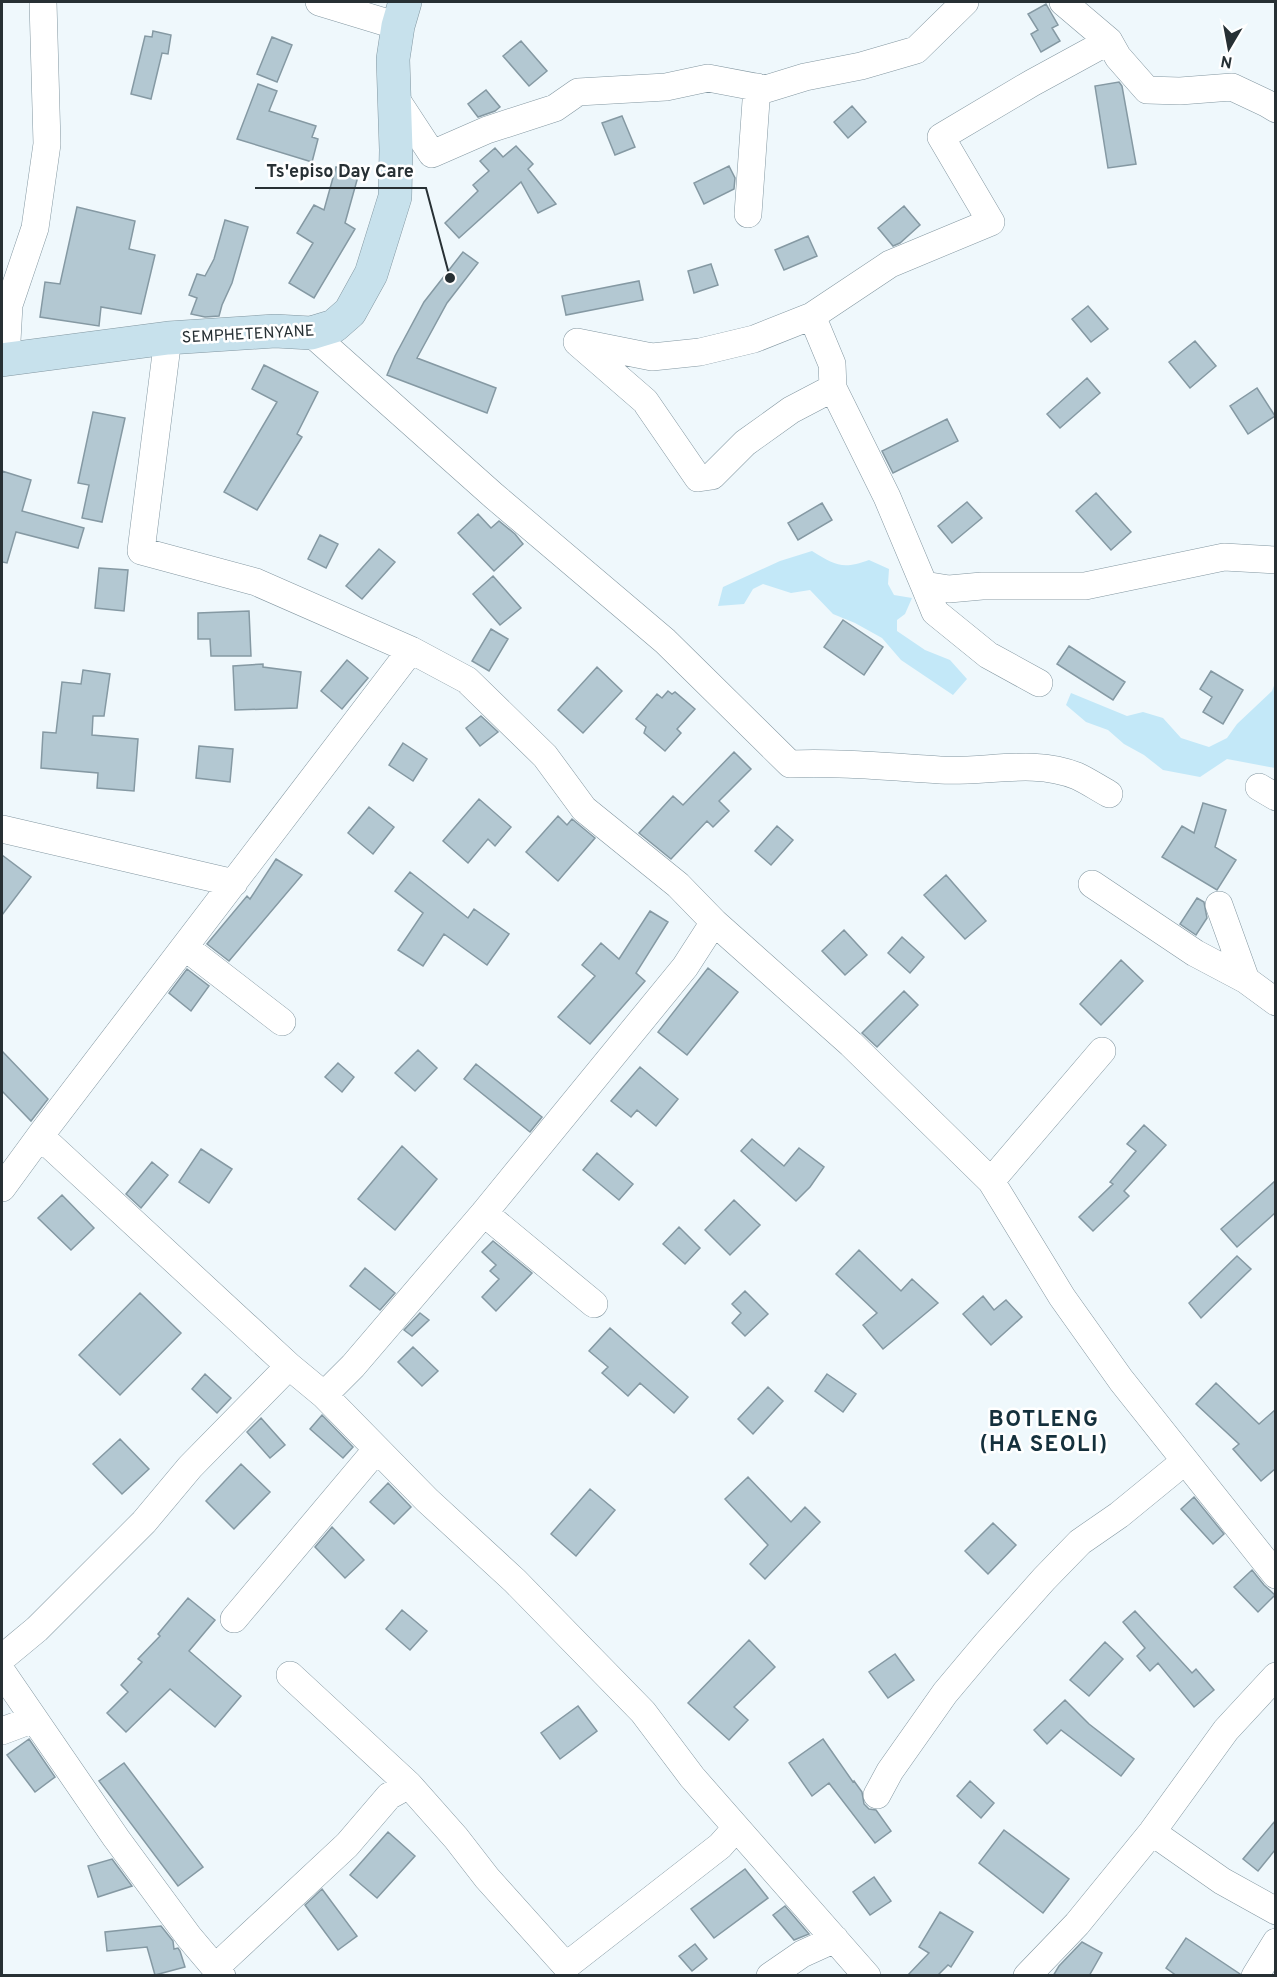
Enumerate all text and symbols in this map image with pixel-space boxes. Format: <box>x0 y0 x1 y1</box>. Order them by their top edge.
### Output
north arrow <box>1199 18 1259 78</box>
text: N <box>1219 50 1234 72</box>
callout: Ts'episo Day Care <box>255 152 426 188</box>
text: Ts'episo Day Care <box>266 161 414 184</box>
street label: SEMPHETENYANE <box>181 322 315 348</box>
district label: BOTLENG (HA SEOLI) <box>979 1407 1109 1459</box>

